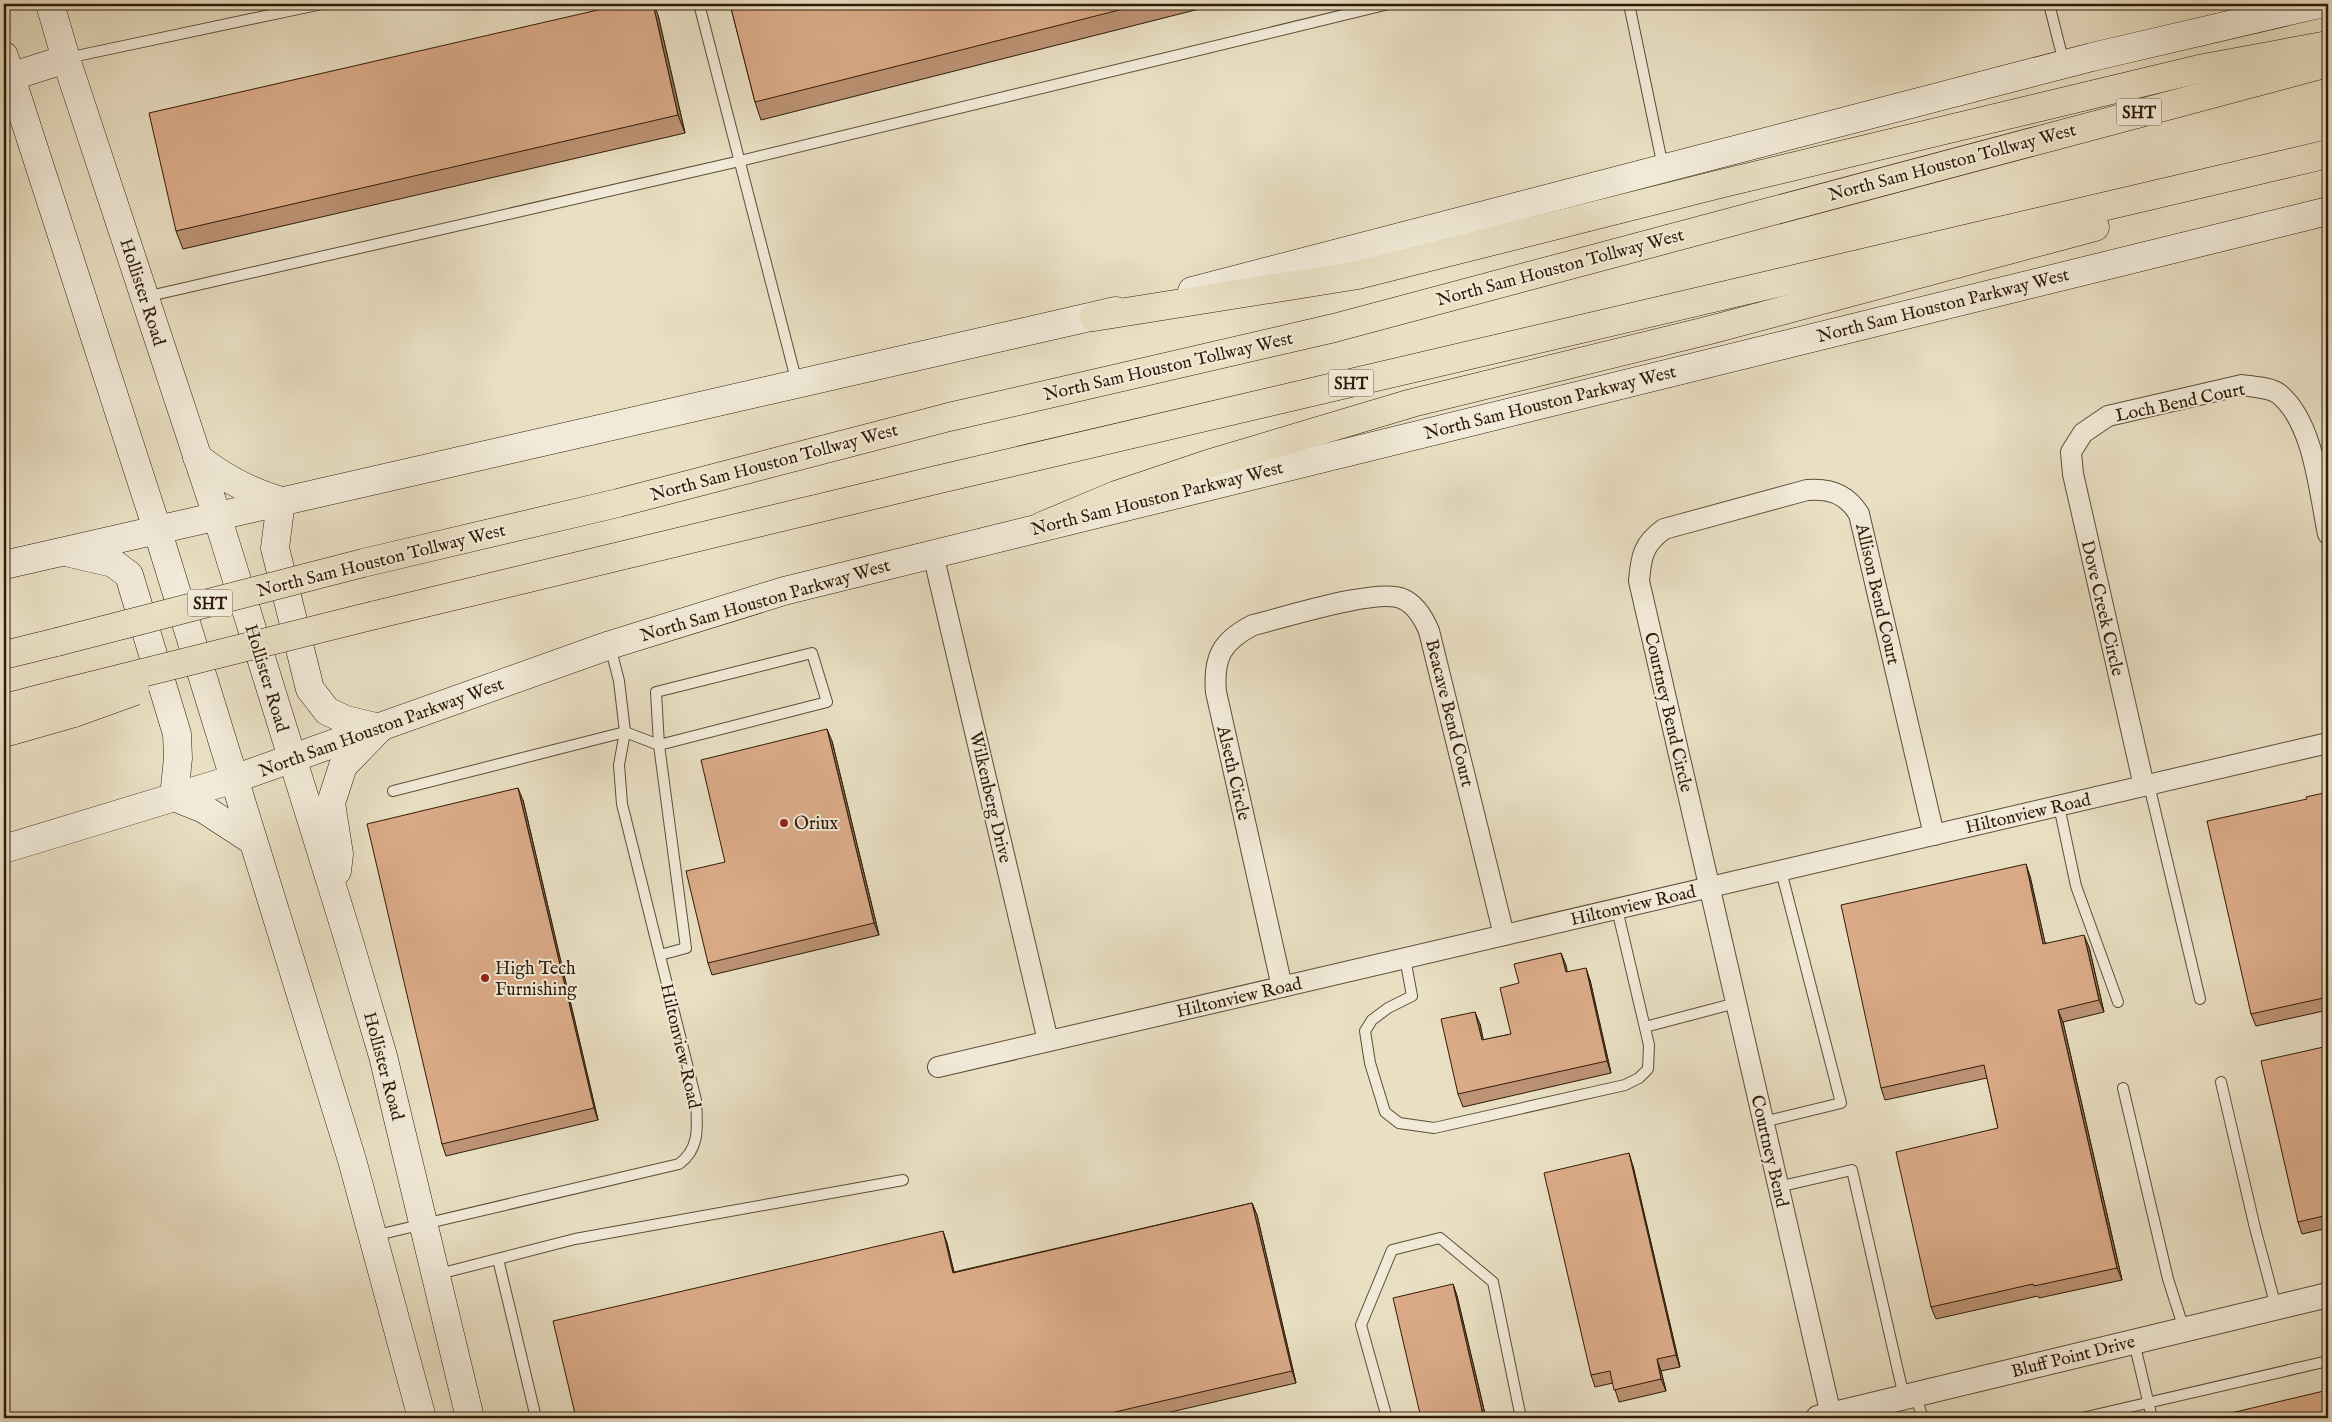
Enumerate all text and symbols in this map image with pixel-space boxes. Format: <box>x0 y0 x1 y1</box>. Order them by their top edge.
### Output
road number: SHT <box>2116 98 2162 125</box>
street label: North Sam Houston Tollway West <box>1826 119 2079 208</box>
street label: North Sam Houston Tollway West <box>1434 224 1687 313</box>
street label: Hollister Road <box>113 236 170 349</box>
street label: North Sam Houston Parkway West <box>1815 264 2072 349</box>
street label: North Sam Houston Tollway West <box>1041 328 1295 407</box>
street label: North Sam Houston Parkway West <box>1422 361 1679 446</box>
road number: SHT <box>1328 369 1374 396</box>
street label: Loch Bend Court <box>2113 379 2247 428</box>
street label: North Sam Houston Tollway West <box>648 419 901 508</box>
street label: North Sam Houston Parkway West <box>1029 457 1286 542</box>
street label: North Sam Houston Tollway West <box>255 519 508 604</box>
street label: Allison Bend Court <box>1849 520 1904 667</box>
street label: Dove Creek Circle <box>2075 538 2128 678</box>
street label: North Sam Houston Parkway West <box>638 555 893 648</box>
road number: SHT <box>188 590 232 616</box>
street label: Hollister Road <box>238 622 293 735</box>
street label: Courtney Bend Circle <box>1638 630 1697 795</box>
street label: Beacave Bend Court <box>1419 637 1478 790</box>
street label: North Sam Houston Parkway West <box>256 673 507 783</box>
street label: Alseth Circle <box>1210 723 1255 823</box>
street label: Wilkenberg Drive <box>963 729 1016 865</box>
street label: Hiltonview Road <box>1963 789 2094 840</box>
place label: Oriux <box>794 813 839 836</box>
marker: Oriux <box>778 817 790 829</box>
street label: Hiltonview Road <box>1568 881 1699 932</box>
place label: High Tech Furnishing <box>495 958 577 1002</box>
marker: High Tech Furnishing <box>479 972 491 984</box>
street label: Hiltonview Road <box>1174 973 1305 1024</box>
street label: Hiltonview Road <box>654 981 705 1112</box>
street label: Hollister Road <box>357 1010 408 1124</box>
street label: Courtney Bend <box>1744 1093 1793 1210</box>
street label: Bluff Point Drive <box>2009 1331 2138 1384</box>

